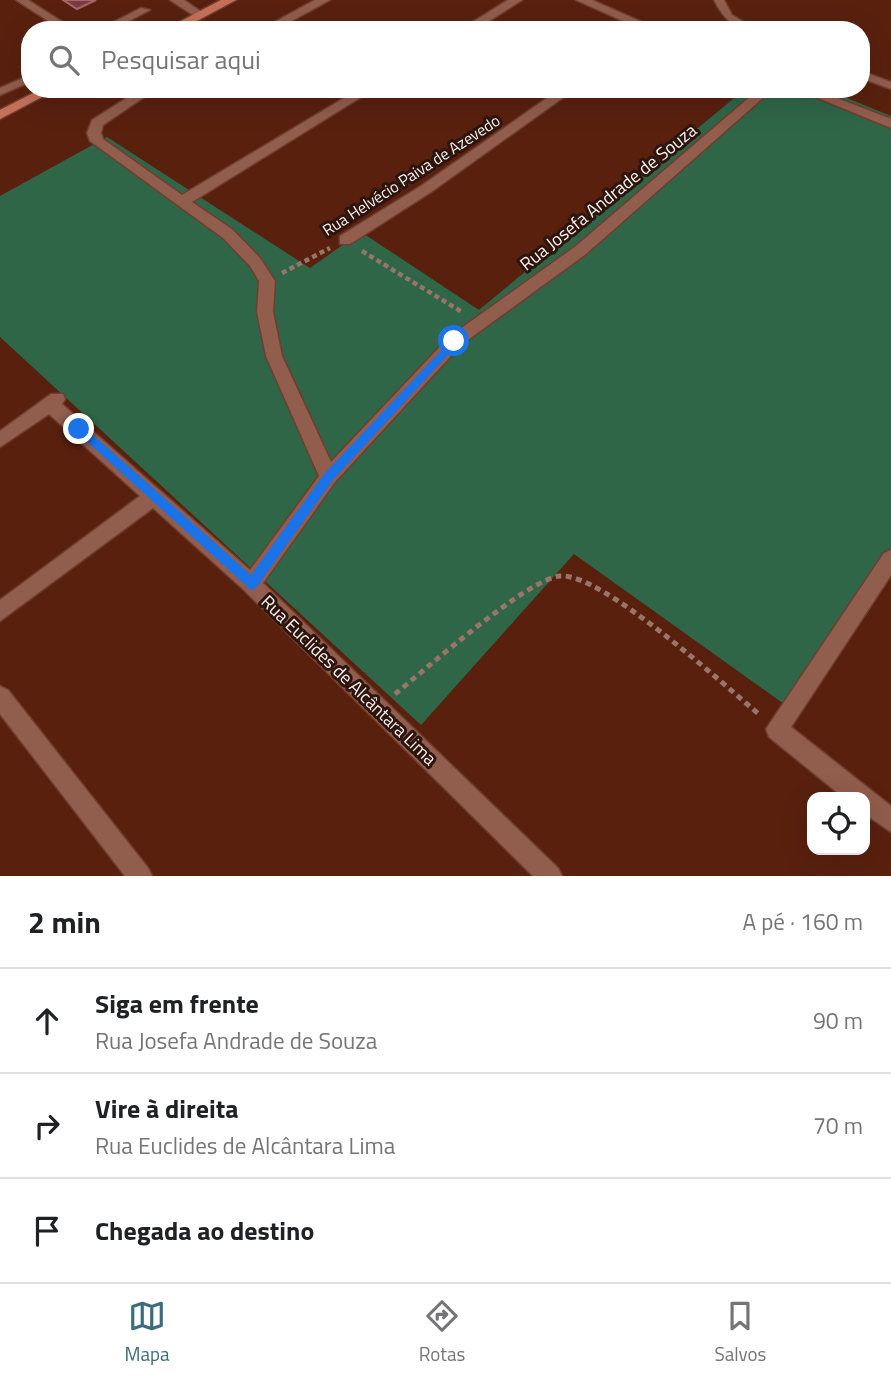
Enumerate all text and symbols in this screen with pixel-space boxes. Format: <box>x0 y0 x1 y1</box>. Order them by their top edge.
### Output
search box <box>21 21 870 98</box>
text: Pesquisar aqui <box>101 40 261 79</box>
icon: search <box>45 41 83 79</box>
street label: Rua Helvécio Paiva de Azevedo <box>317 108 505 242</box>
street label: Rua Josefa Andrade de Souza <box>514 117 702 277</box>
route start <box>438 325 469 356</box>
route end <box>63 413 94 444</box>
street label: Rua Euclides de Alcântara Lima <box>255 589 443 771</box>
map controls <box>807 792 870 855</box>
button: locate <box>807 792 870 855</box>
text: 2 min <box>28 899 101 945</box>
text: A pé · 160 m <box>742 904 863 939</box>
text: Siga em frente <box>95 984 259 1023</box>
icon: ahead <box>28 1002 66 1040</box>
text: 90 m <box>813 1003 863 1038</box>
text: Rua Josefa Andrade de Souza <box>95 1023 377 1058</box>
text: Vire à direita <box>95 1089 238 1128</box>
icon: right <box>28 1107 66 1145</box>
text: 70 m <box>813 1108 863 1143</box>
text: Rua Euclides de Alcântara Lima <box>95 1128 395 1163</box>
text: Chegada ao destino <box>95 1211 314 1250</box>
icon: arrive <box>28 1212 66 1250</box>
tab: Mapa <box>125 1297 170 1368</box>
tab: Rotas <box>419 1297 465 1368</box>
tab: Salvos <box>714 1297 766 1368</box>

